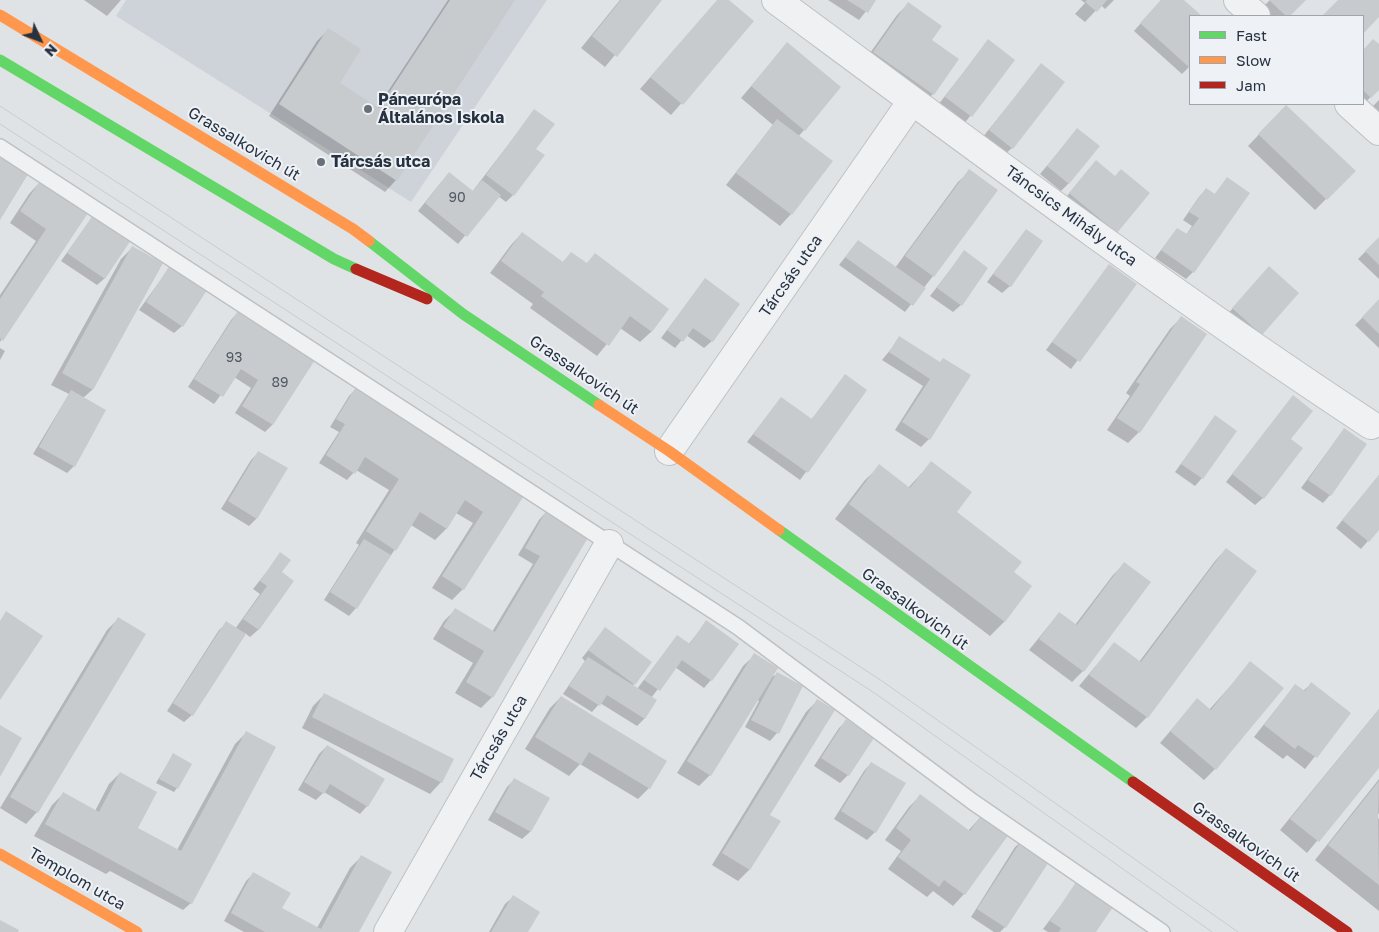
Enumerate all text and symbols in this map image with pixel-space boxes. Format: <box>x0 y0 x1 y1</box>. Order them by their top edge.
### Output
north arrow <box>15 15 65 65</box>
legend <box>1189 15 1364 105</box>
text: Fast <box>1236 26 1267 44</box>
text: N <box>41 41 61 60</box>
text: Slow <box>1236 51 1271 69</box>
text: Jam <box>1236 76 1266 94</box>
place label: Páneurópa Általános Iskola <box>378 90 504 128</box>
street label: Grassalkovich út <box>184 103 304 185</box>
marker: Páneurópa Általános Iskola <box>362 103 374 115</box>
place label: Tárcsás utca <box>331 152 430 172</box>
marker: Tárcsás utca <box>315 156 327 168</box>
street label: Táncsics Mihály utca <box>1001 162 1141 270</box>
house number: 90 <box>448 190 466 206</box>
street label: Tárcsás utca <box>756 231 826 321</box>
street label: Grassalkovich út <box>526 331 642 419</box>
house number: 93 <box>226 350 242 366</box>
house number: 89 <box>271 375 289 391</box>
street label: Grassalkovich út <box>858 564 972 654</box>
street label: Tárcsás utca <box>467 692 531 784</box>
street label: Grassalkovich út <box>1188 798 1304 886</box>
street label: Templom utca <box>25 844 129 914</box>

